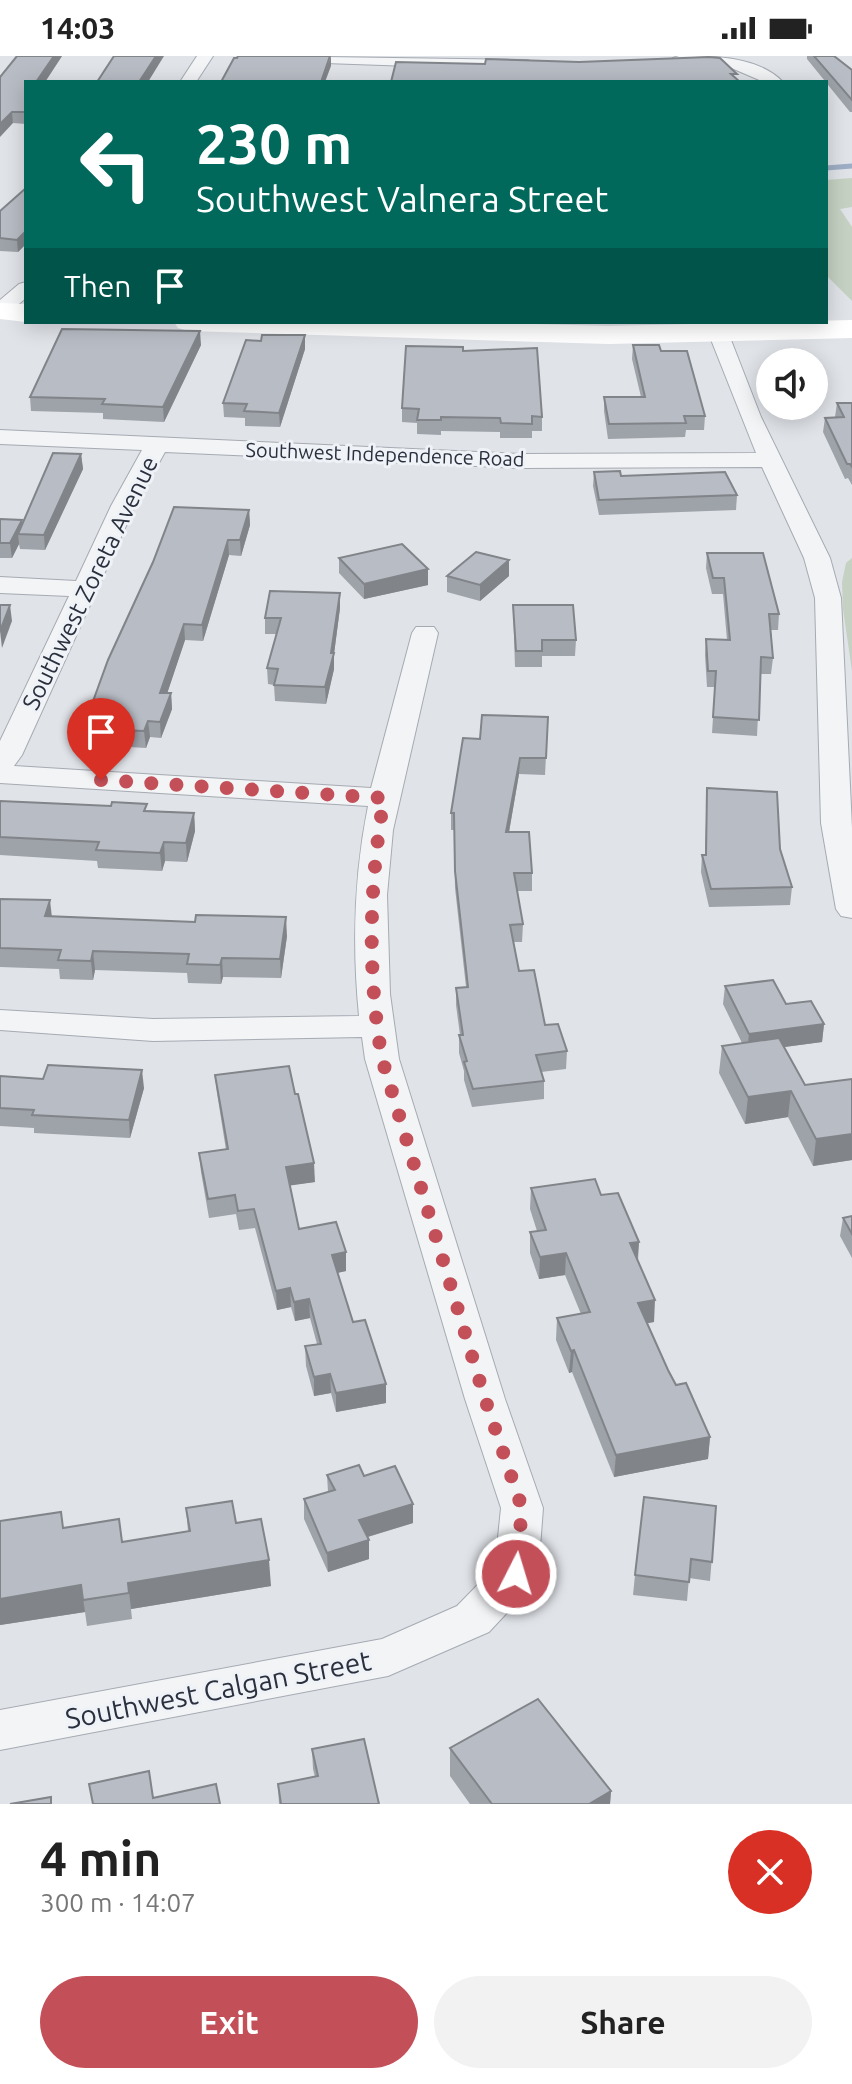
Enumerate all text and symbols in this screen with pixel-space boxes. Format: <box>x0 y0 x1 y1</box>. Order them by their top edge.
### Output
text: 14:03 <box>40 11 115 45</box>
icon: left <box>64 112 168 216</box>
text: 230 m <box>196 112 352 175</box>
text: Southwest Valnera Street <box>196 178 608 219</box>
icon: arrive <box>148 264 192 308</box>
text: Then <box>64 269 132 303</box>
map controls <box>756 348 828 420</box>
button: sound <box>756 348 828 420</box>
street label: Southwest Independence Road <box>245 438 525 470</box>
street label: Southwest Zoreta Avenue <box>17 452 163 714</box>
pin <box>67 698 135 780</box>
icon: arrive <box>79 710 123 754</box>
position arrow <box>474 1532 558 1616</box>
street label: Southwest Calgan Street <box>63 1644 373 1734</box>
button: close <box>728 1830 812 1914</box>
text: 4 min <box>40 1831 161 1885</box>
text: 300 m · 14:07 <box>40 1888 196 1917</box>
button: Exit <box>40 1976 418 2068</box>
button: Share <box>434 1976 812 2068</box>

